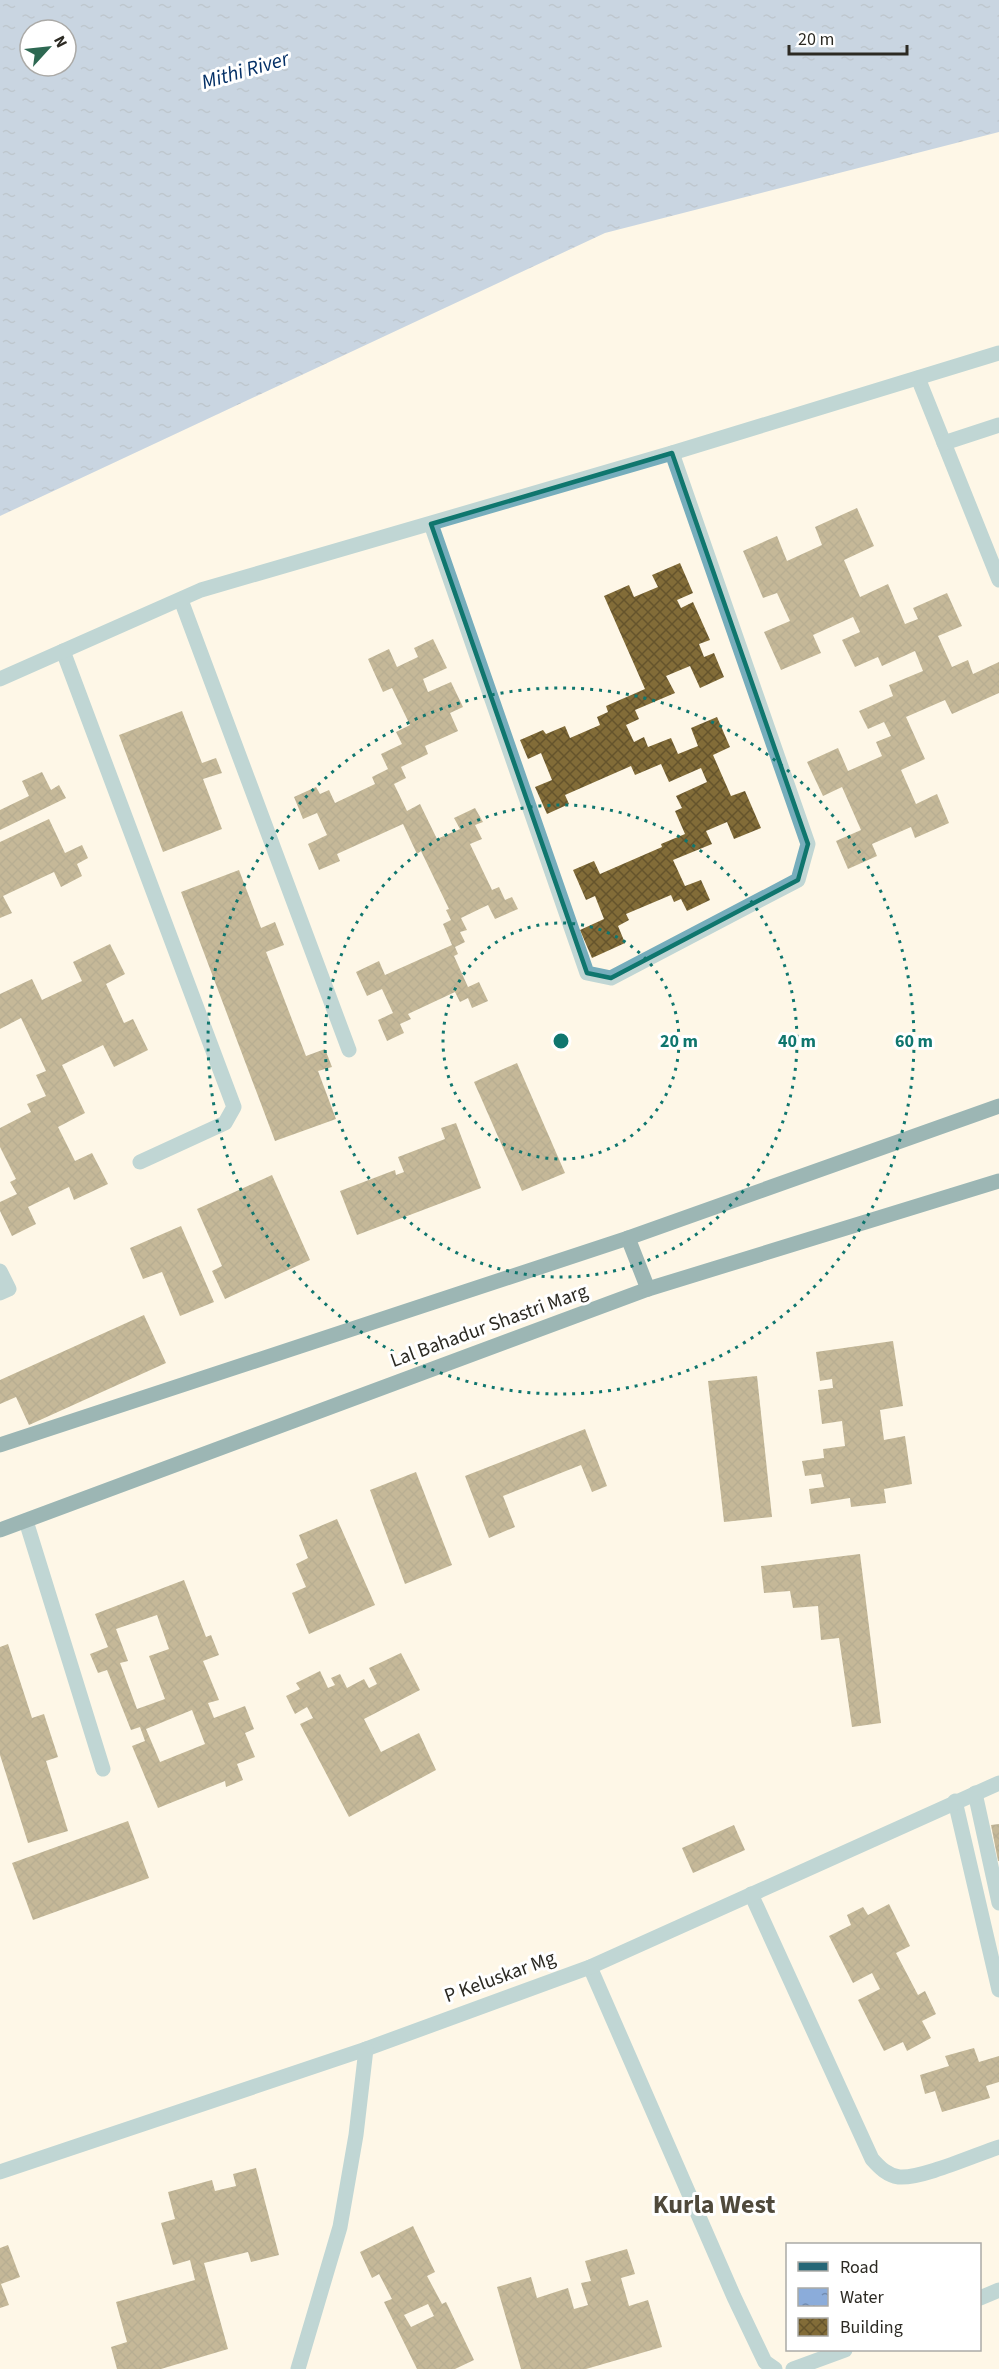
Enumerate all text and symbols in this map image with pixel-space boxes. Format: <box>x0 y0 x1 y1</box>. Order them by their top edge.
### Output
north arrow <box>18 18 78 78</box>
scale bar <box>789 18 908 56</box>
text: 20 m <box>798 27 834 52</box>
text: N <box>48 32 73 51</box>
water label: Mithi River <box>198 43 293 97</box>
text: 20 m <box>660 1029 698 1054</box>
text: 40 m <box>778 1029 816 1054</box>
text: 60 m <box>895 1029 933 1054</box>
centre of rings <box>551 1031 571 1051</box>
street label: Lal Bahadur Shastri Marg <box>386 1277 592 1375</box>
street label: P Keluskar Mg <box>441 1944 559 2010</box>
district label: Kurla West <box>653 2186 775 2223</box>
legend <box>786 2243 981 2351</box>
text: Road <box>840 2255 879 2280</box>
text: Water <box>840 2285 884 2310</box>
text: Building <box>840 2315 903 2340</box>

